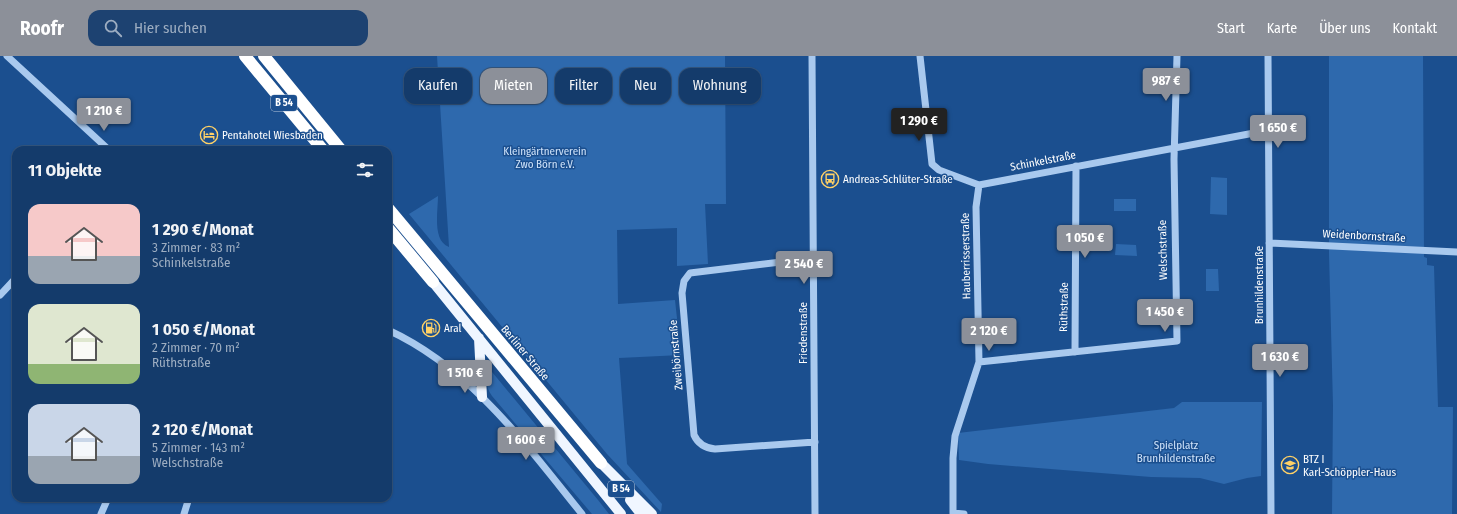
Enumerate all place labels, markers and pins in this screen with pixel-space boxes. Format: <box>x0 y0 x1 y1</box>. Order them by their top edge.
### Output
pin: 987 € <box>1138 68 1194 102</box>
pin: 1 210 € <box>67 98 141 132</box>
pin: 1 290 € <box>882 108 956 142</box>
pin: 1 650 € <box>1241 115 1315 149</box>
hotel icon: Pentahotel Wiesbaden <box>199 125 219 145</box>
place label: Pentahotel Wiesbaden <box>222 129 323 142</box>
bus stop icon: Andreas-Schlüter-Straße <box>820 169 840 189</box>
place label: Andreas-Schlüter-Straße <box>843 173 953 186</box>
pin: 1 050 € <box>1048 225 1122 259</box>
pin: 2 540 € <box>767 251 841 285</box>
pin: 1 450 € <box>1128 299 1202 333</box>
fuel station icon: Aral <box>421 318 441 338</box>
pin: 2 120 € <box>952 318 1026 352</box>
place label: Aral <box>444 322 462 335</box>
pin: 1 630 € <box>1243 344 1317 378</box>
pin: 1 510 € <box>428 360 502 394</box>
pin: 1 600 € <box>489 427 563 461</box>
place label: BTZ I Karl-Schöppler-Haus <box>1303 453 1396 479</box>
school or university icon: BTZ I Karl-Schöppler-Haus <box>1280 455 1300 475</box>

